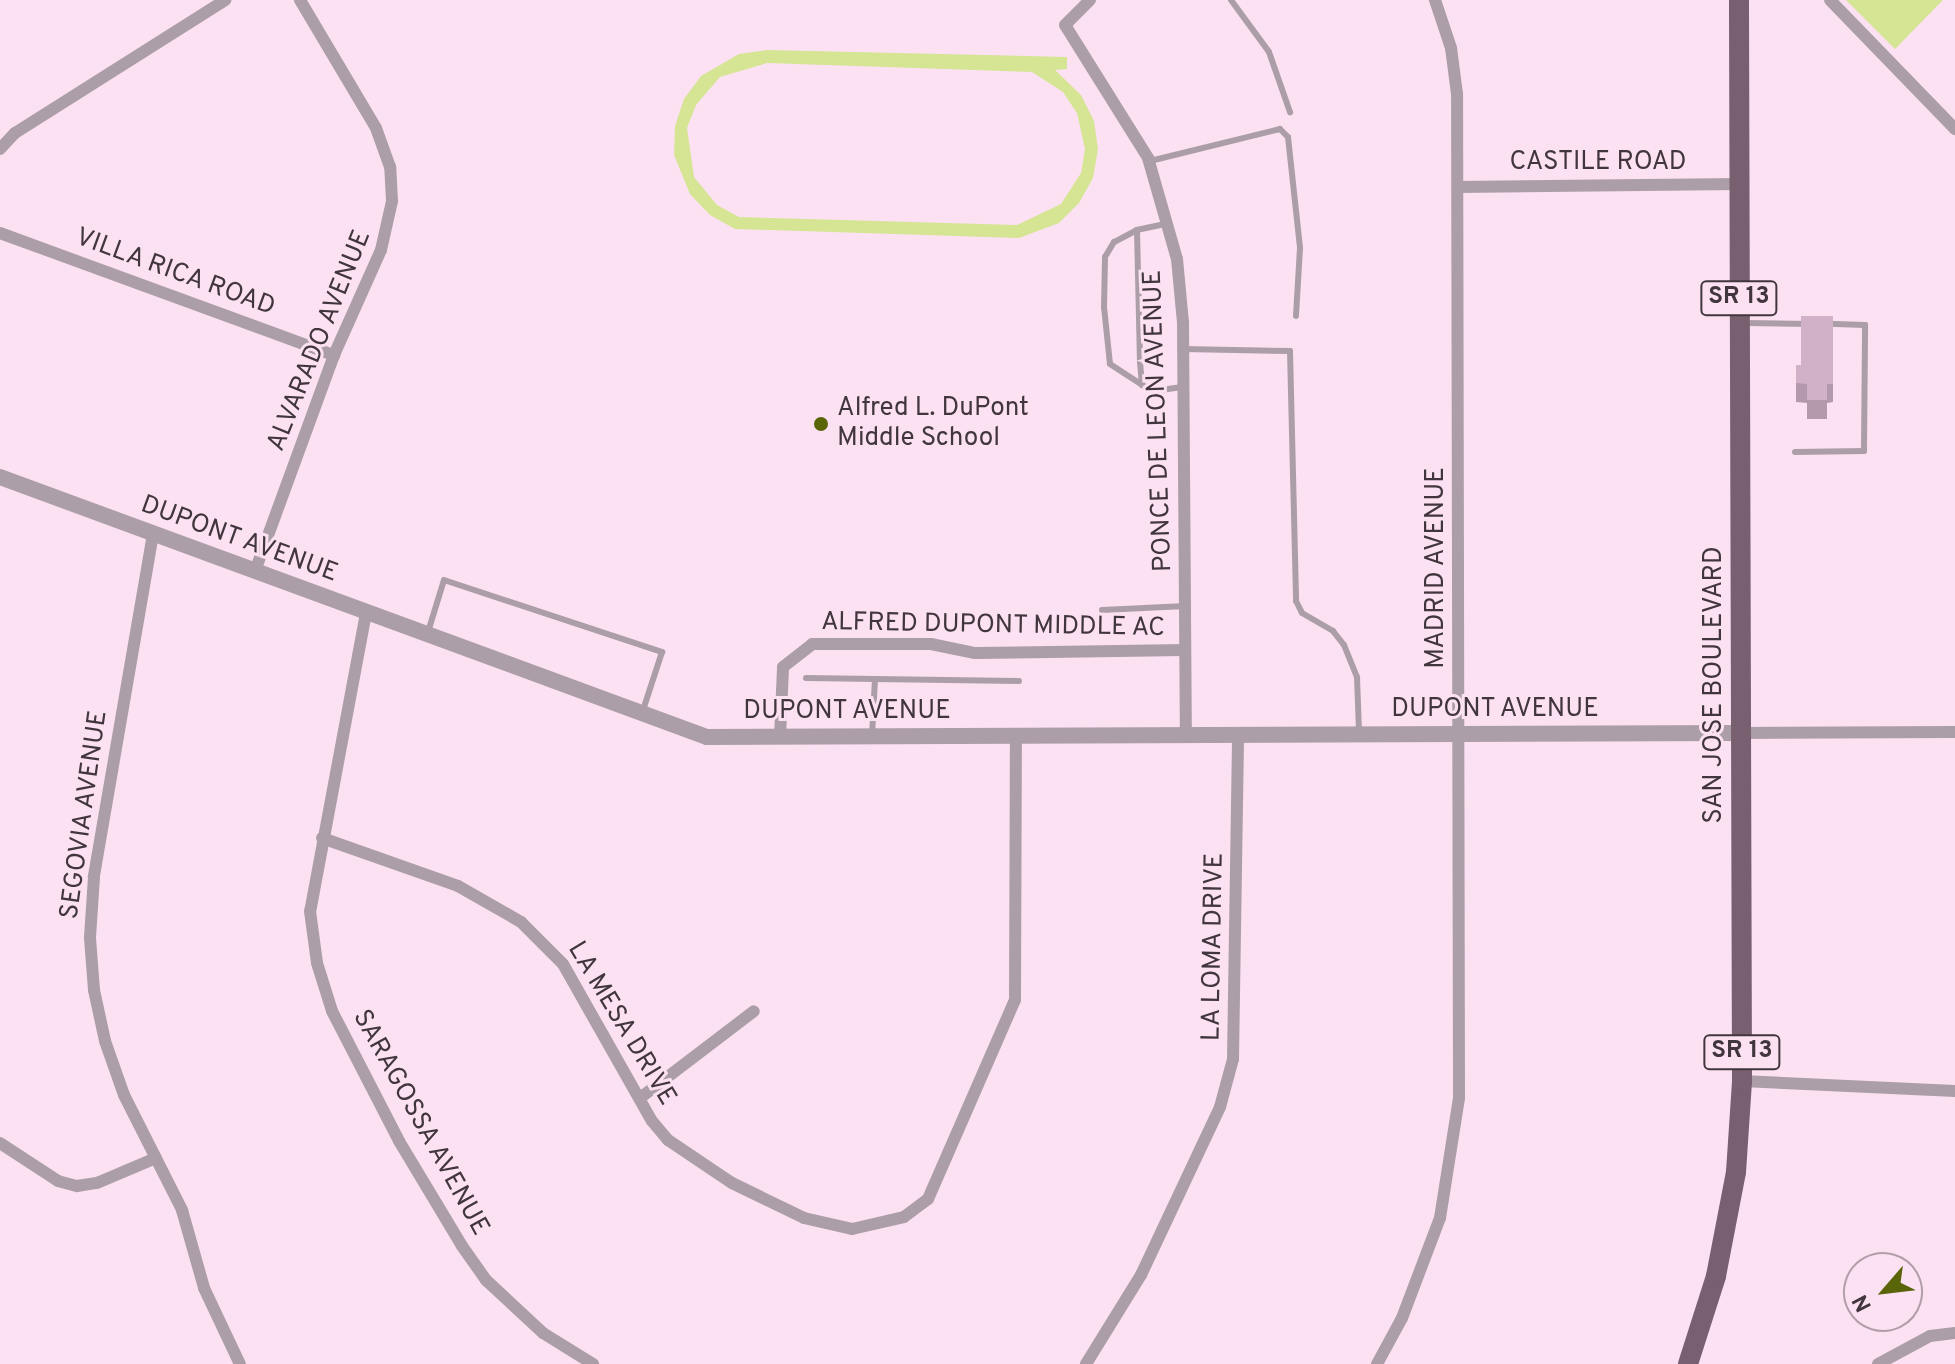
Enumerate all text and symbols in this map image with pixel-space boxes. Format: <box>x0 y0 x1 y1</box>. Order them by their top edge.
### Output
street label: CASTILE ROAD <box>1510 147 1686 179</box>
street label: VILLA RICA ROAD <box>70 222 280 324</box>
street label: ALVARADO AVENUE <box>261 225 379 457</box>
street label: PONCE DE LEON AVENUE <box>1138 269 1180 573</box>
road number: SR 13 <box>1699 278 1779 318</box>
place label: Alfred L. DuPont Middle School <box>837 393 1029 454</box>
marker: Alfred L. DuPont Middle School <box>812 415 830 433</box>
street label: MADRID AVENUE <box>1421 467 1453 669</box>
street label: DUPONT AVENUE <box>135 490 343 590</box>
street label: SAN JOSE BOULEVARD <box>1699 546 1731 824</box>
street label: ALFRED DUPONT MIDDLE AC <box>820 607 1166 645</box>
street label: DUPONT AVENUE <box>1390 694 1600 726</box>
street label: DUPONT AVENUE <box>742 696 952 728</box>
street label: SEGOVIA AVENUE <box>55 708 115 922</box>
street label: LA LOMA DRIVE <box>1197 851 1231 1043</box>
street label: LA MESA DRIVE <box>559 936 683 1112</box>
street label: SARAGOSSA AVENUE <box>345 1004 495 1242</box>
road number: SR 13 <box>1702 1032 1782 1072</box>
north arrow <box>1843 1252 1923 1332</box>
text: N <box>1848 1289 1879 1316</box>

